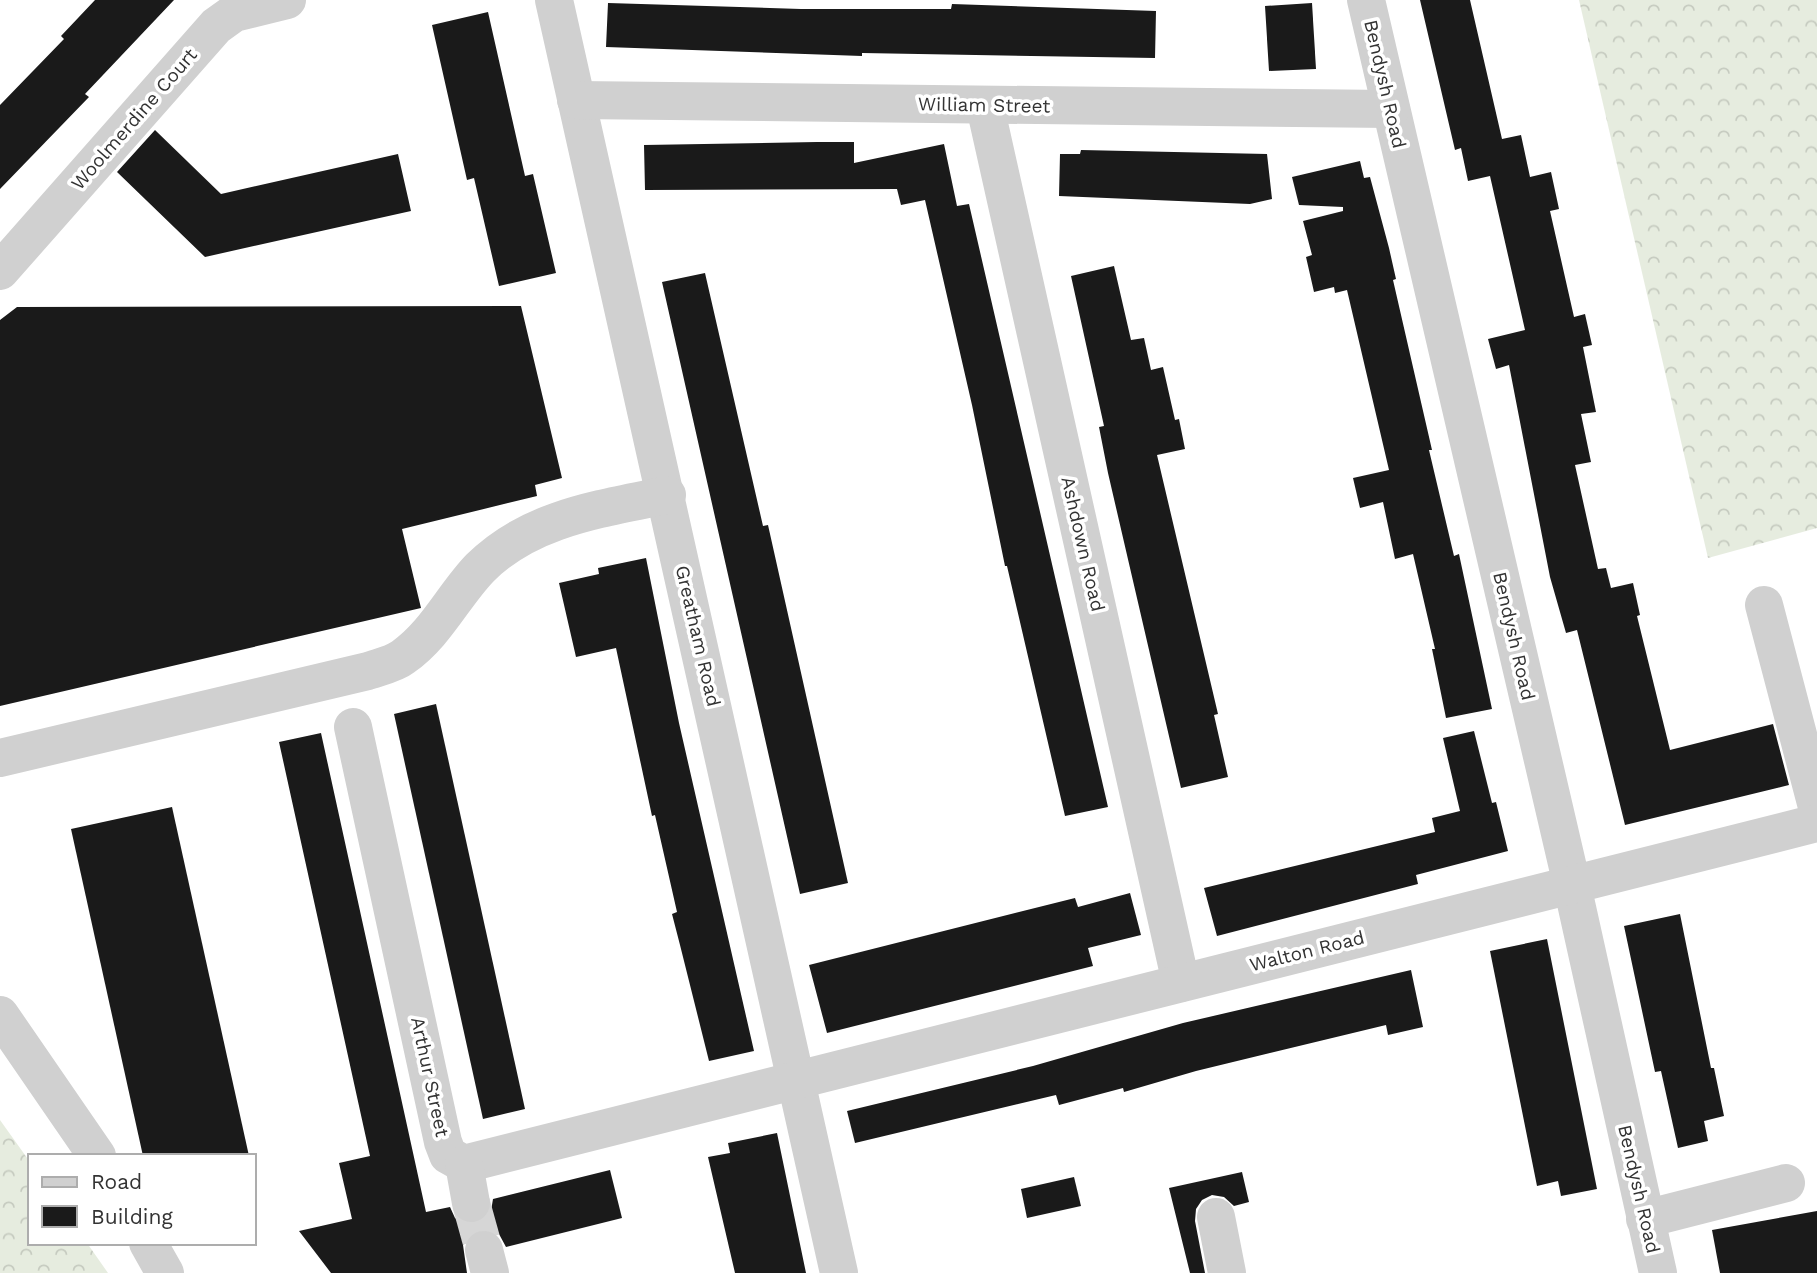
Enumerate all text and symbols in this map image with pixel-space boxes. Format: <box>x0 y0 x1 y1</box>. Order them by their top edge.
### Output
street label: Bendysh Road <box>1359 17 1411 151</box>
street label: Woolmerdine Court <box>66 43 202 195</box>
street label: William Street <box>918 92 1050 118</box>
street label: Ashdown Road <box>1056 474 1110 614</box>
street label: Greatham Road <box>671 563 725 709</box>
street label: Bendysh Road <box>1488 569 1540 703</box>
street label: Walton Road <box>1247 926 1367 976</box>
street label: Arthur Street <box>406 1015 454 1139</box>
street label: Bendysh Road <box>1613 1122 1665 1256</box>
legend <box>28 1154 256 1245</box>
text: Road <box>91 1169 142 1194</box>
text: Building <box>91 1204 173 1229</box>

